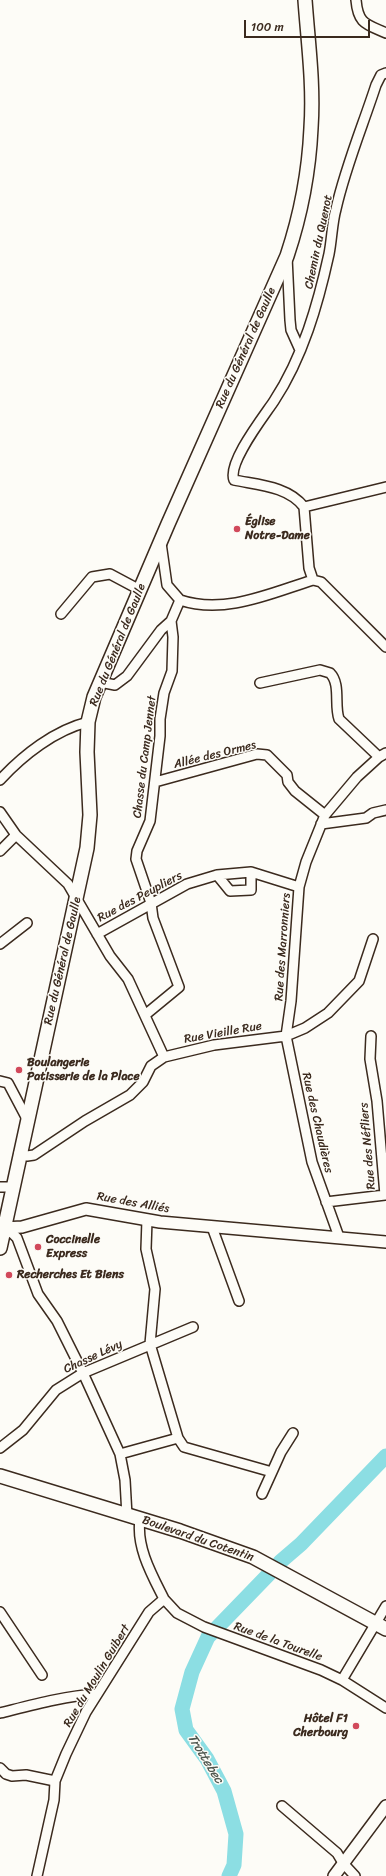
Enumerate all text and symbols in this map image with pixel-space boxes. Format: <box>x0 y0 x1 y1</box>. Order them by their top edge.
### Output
scale bar <box>246 12 372 38</box>
text: 100 m <box>251 16 284 38</box>
street label: Chemin du Quenot <box>302 194 336 290</box>
street label: Rue du Général de Gaulle <box>213 285 279 411</box>
place label: Église Notre-Dame <box>245 515 310 543</box>
marker: Église Notre-Dame <box>232 524 242 534</box>
street label: Rue du Général de Gaulle <box>87 582 149 708</box>
street label: Chasse du Camp Jennet <box>130 695 160 819</box>
street label: Allée des Ormes <box>172 738 258 772</box>
street label: Rue des Peupliers <box>95 869 185 925</box>
street label: Rue des Marronniers <box>272 893 294 1001</box>
street label: Rue du Général de Gaulle <box>41 896 85 1026</box>
street label: Rue Vieille Rue <box>183 1019 263 1047</box>
place label: Boulangerie Patisserie de la Place <box>27 1056 140 1084</box>
marker: Boulangerie Patisserie de la Place <box>14 1065 24 1075</box>
street label: Rue des Chaudières <box>298 1071 336 1175</box>
street label: Rue des Néfliers <box>357 1102 379 1190</box>
street label: Rue des Alliés <box>96 1190 170 1216</box>
place label: Coccinelle Express <box>46 1233 100 1261</box>
marker: Coccinelle Express <box>33 1242 43 1252</box>
place label: Recherches Et Biens <box>17 1268 124 1282</box>
marker: Recherches Et Biens <box>4 1270 14 1280</box>
street label: Chasse Lévy <box>61 1337 125 1377</box>
street label: Boulevard du Cotentin <box>140 1513 256 1565</box>
street label: Rue de la Tourelle <box>232 1619 324 1665</box>
street label: Rue du Moulin Guibert <box>61 1622 133 1730</box>
place label: Hôtel F1 Cherbourg <box>293 1712 348 1740</box>
marker: Hôtel F1 Cherbourg <box>351 1721 361 1731</box>
water label: Trottebec <box>184 1731 226 1787</box>

